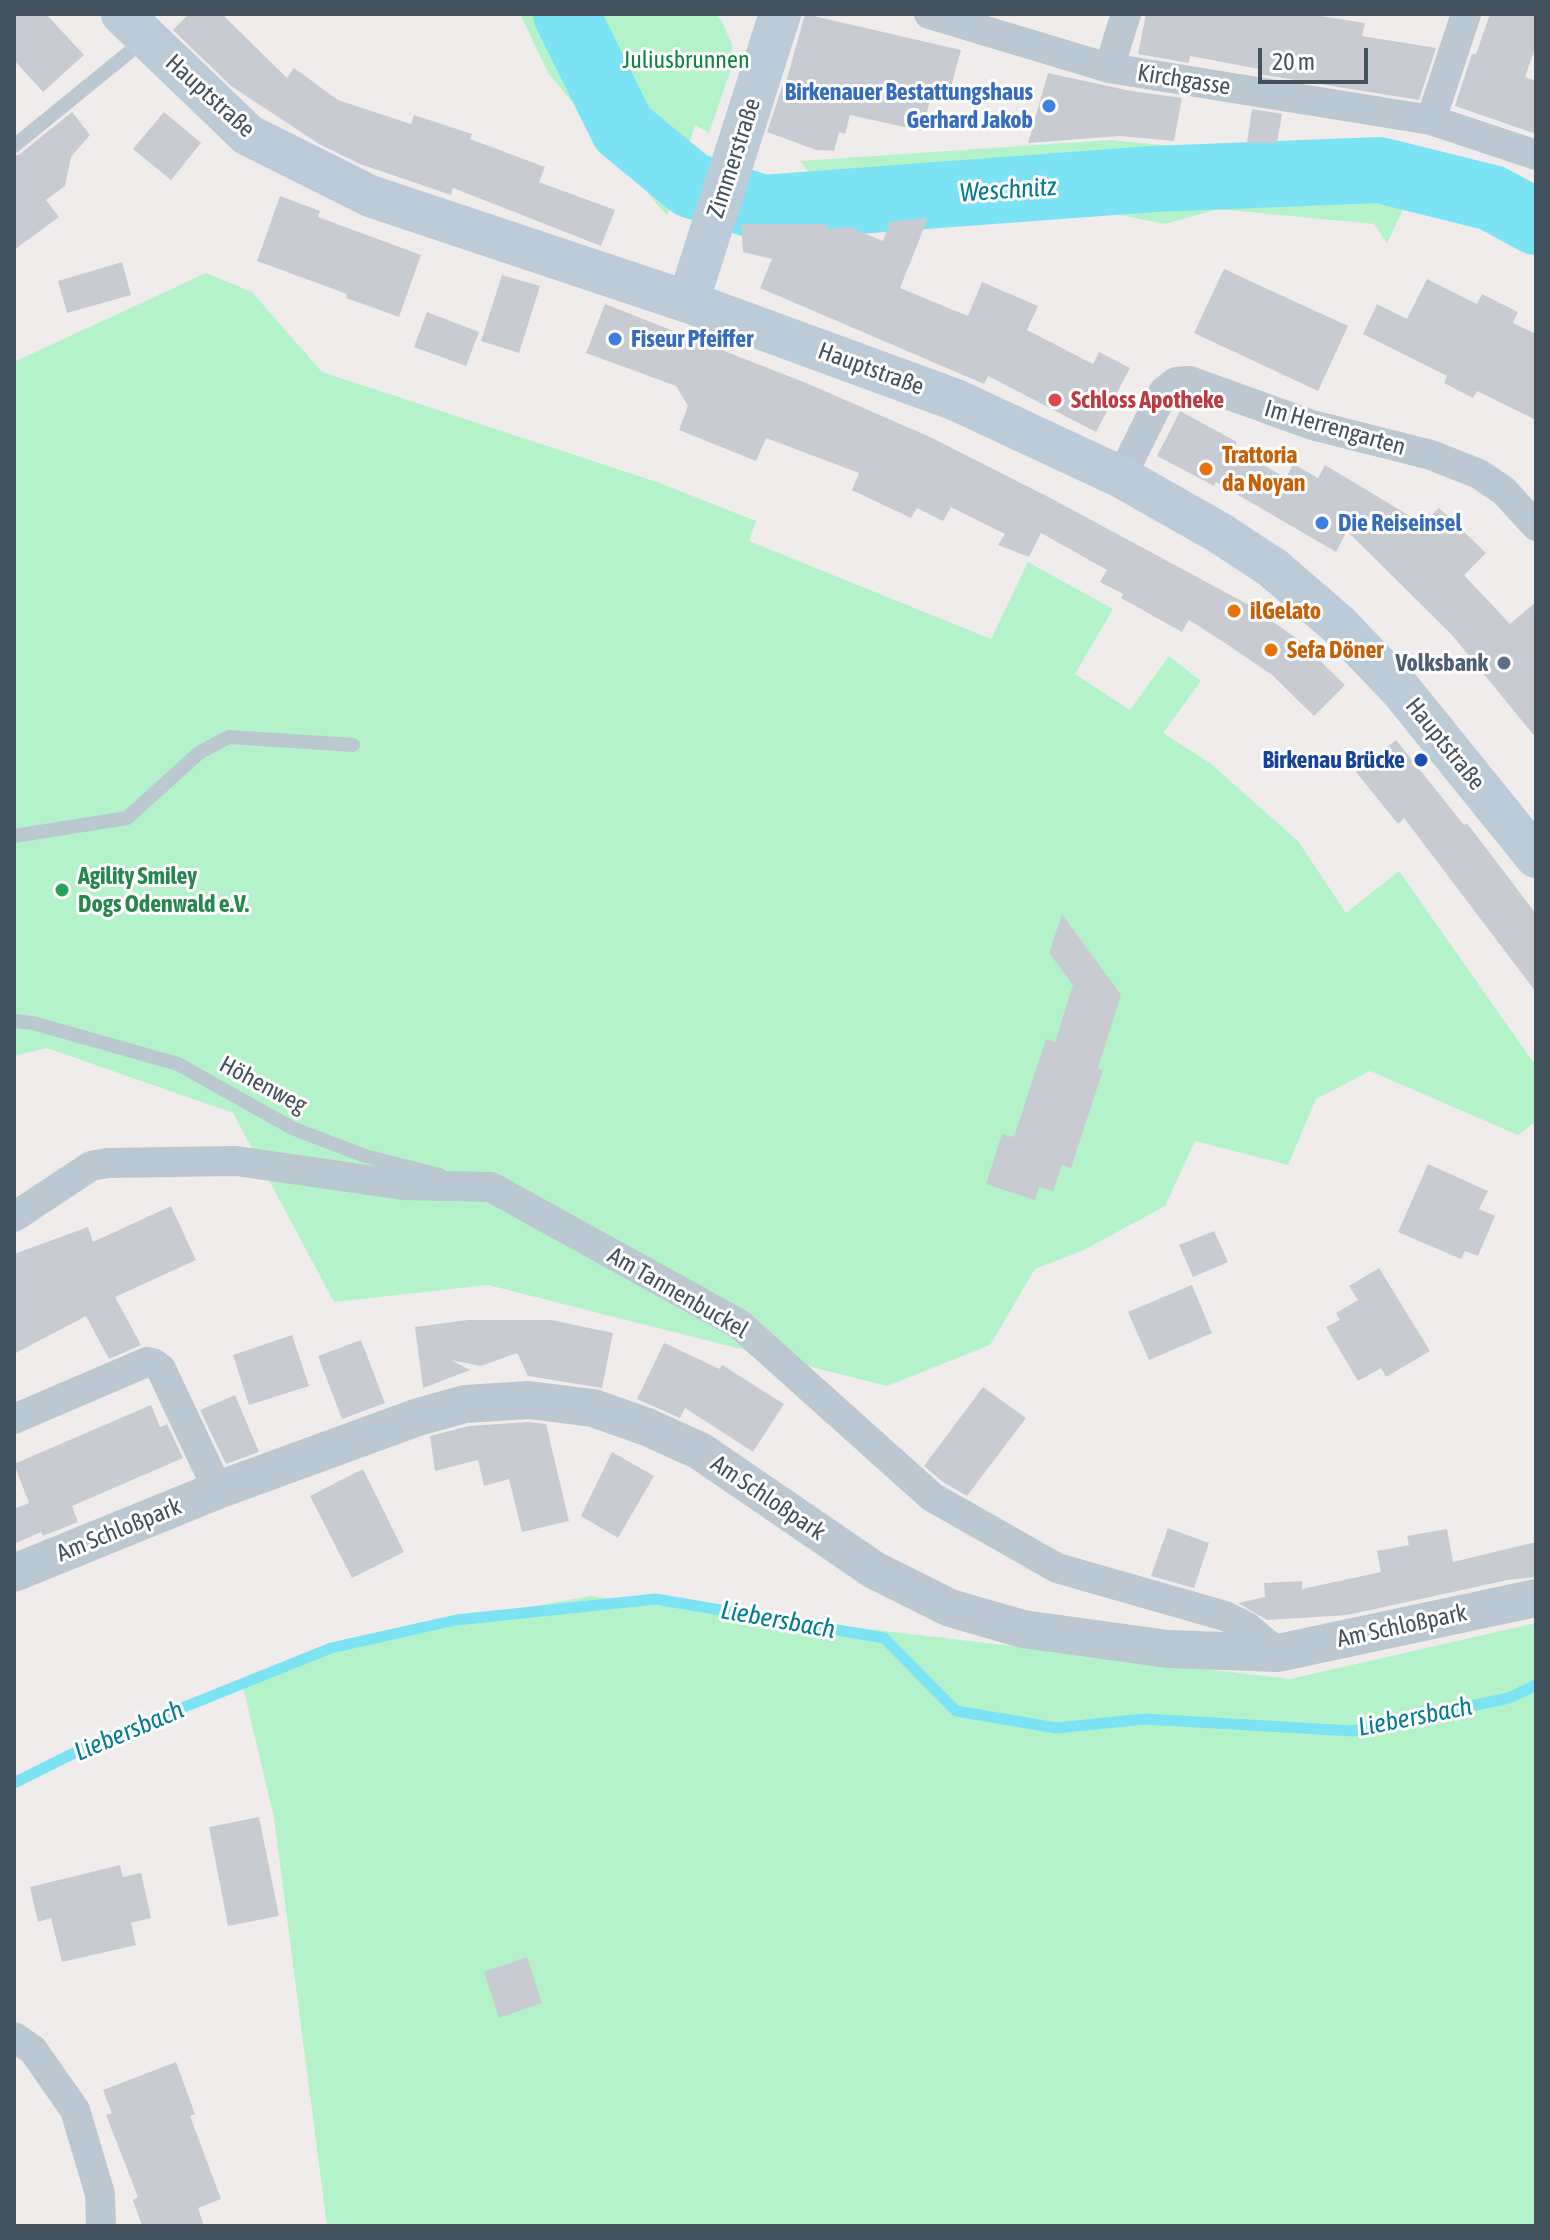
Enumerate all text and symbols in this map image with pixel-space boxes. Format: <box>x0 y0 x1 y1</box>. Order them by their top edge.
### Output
scale bar <box>1262 32 1372 82</box>
park label: Juliusbrunnen <box>622 46 750 74</box>
street label: Hauptstraße <box>159 48 261 144</box>
text: 20 m <box>1272 48 1315 75</box>
street label: Kirchgasse <box>1135 58 1233 102</box>
place label: Birkenauer Bestattungshaus Gerhard Jakob <box>785 78 1033 134</box>
street label: Zimmerstraße <box>701 95 767 221</box>
marker: Birkenauer Bestattungshaus Gerhard Jakob <box>1040 97 1058 115</box>
water label: Weschnitz <box>959 171 1057 209</box>
place label: Fiseur Pfeiffer <box>631 325 753 353</box>
marker: Fiseur Pfeiffer <box>606 330 624 348</box>
street label: Hauptstraße <box>814 337 928 401</box>
place label: Schloss Apotheke <box>1071 386 1224 414</box>
marker: Schloss Apotheke <box>1046 391 1064 409</box>
street label: Im Herrengarten <box>1261 394 1409 462</box>
place label: Trattoria da Noyan <box>1222 441 1305 497</box>
marker: Trattoria da Noyan <box>1197 460 1215 478</box>
place label: Die Reiseinsel <box>1338 509 1462 537</box>
marker: Die Reiseinsel <box>1313 514 1331 532</box>
place label: ilGelato <box>1250 597 1321 625</box>
marker: ilGelato <box>1225 602 1243 620</box>
place label: Sefa Döner <box>1287 636 1383 664</box>
marker: Sefa Döner <box>1262 641 1280 659</box>
place label: Volksbank <box>1396 649 1488 677</box>
marker: Volksbank <box>1495 654 1513 672</box>
street label: Hauptstraße <box>1399 692 1491 796</box>
place label: Birkenau Brücke <box>1262 746 1405 774</box>
marker: Birkenau Brücke <box>1412 751 1430 769</box>
place label: Agility Smiley Dogs Odenwald e.V. <box>78 862 249 918</box>
marker: Agility Smiley Dogs Odenwald e.V. <box>53 881 71 899</box>
street label: Höhenweg <box>214 1050 312 1120</box>
street label: Am Tannenbuckel <box>603 1241 753 1345</box>
street label: Am Schloßpark <box>705 1449 831 1547</box>
street label: Am Schloßpark <box>53 1492 185 1568</box>
water label: Liebersbach <box>718 1595 838 1645</box>
street label: Am Schloßpark <box>1335 1598 1469 1654</box>
water label: Liebersbach <box>1355 1691 1475 1743</box>
water label: Liebersbach <box>70 1694 188 1768</box>

